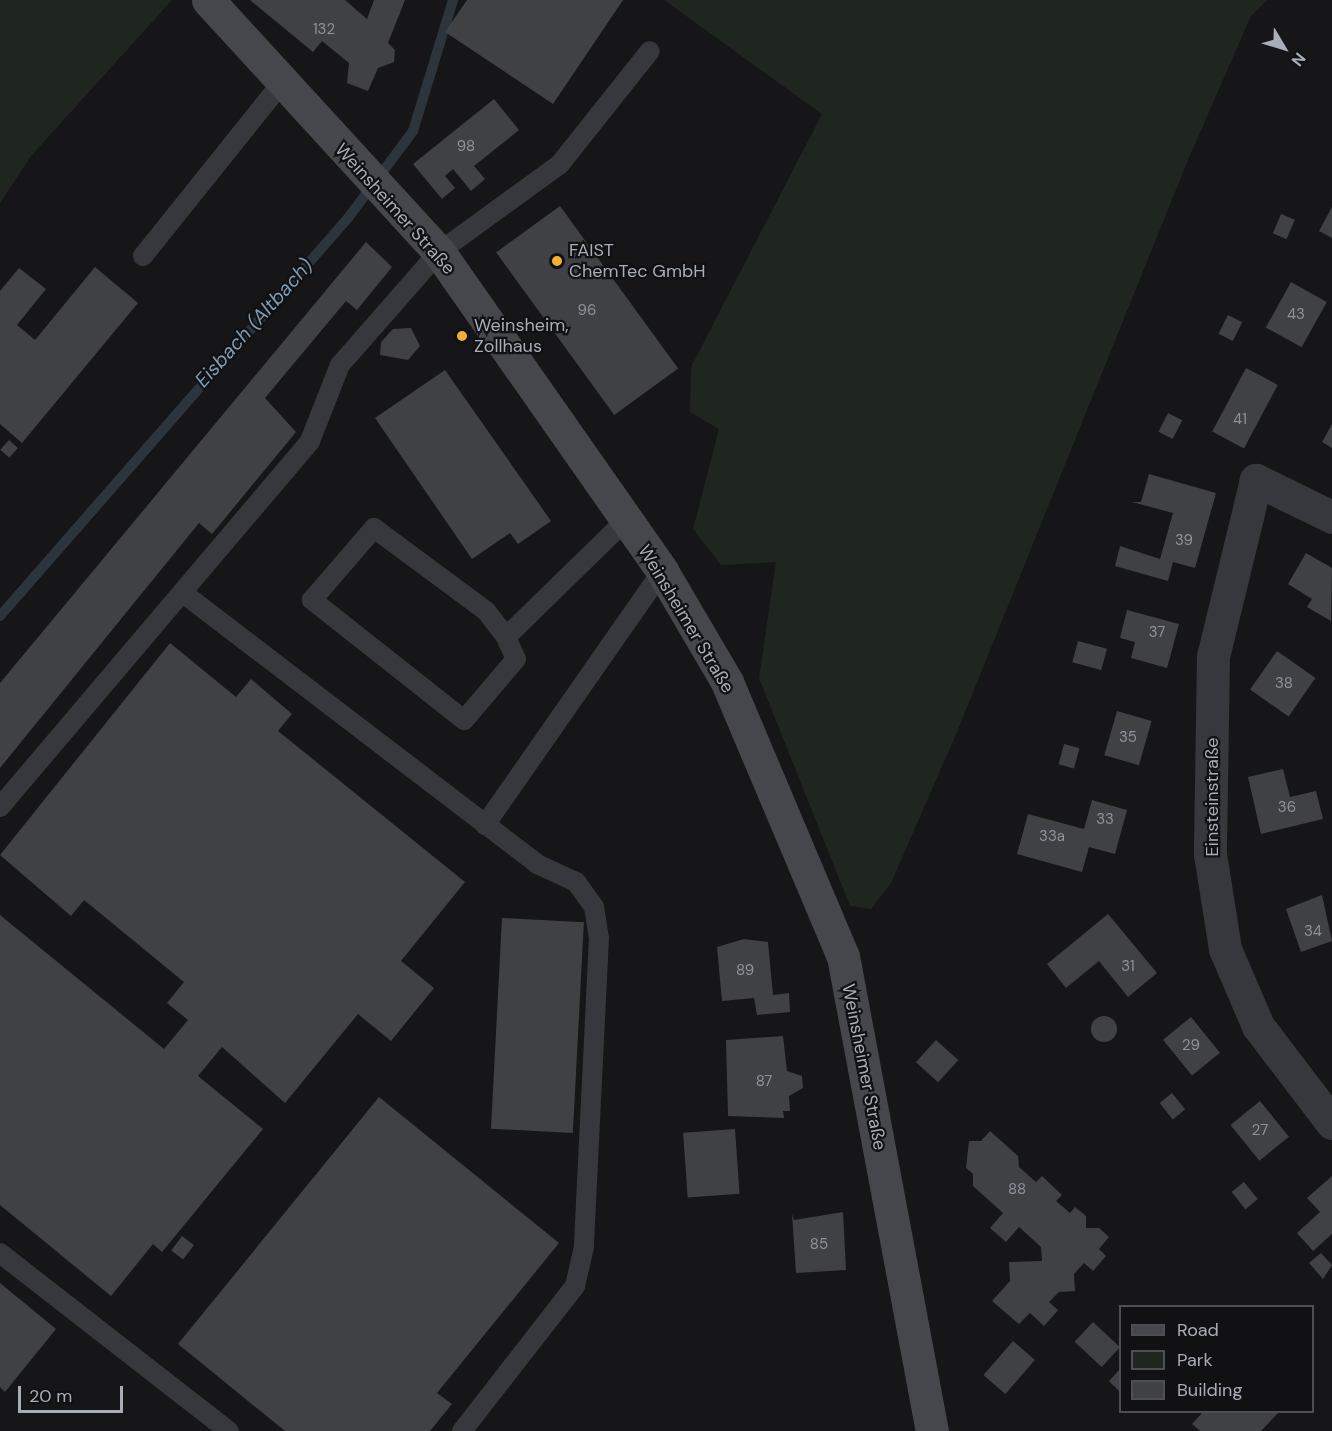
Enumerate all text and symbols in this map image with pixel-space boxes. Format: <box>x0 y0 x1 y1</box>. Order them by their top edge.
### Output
north arrow <box>1254 18 1314 78</box>
house number: 132 <box>313 21 335 39</box>
text: N <box>1287 48 1310 70</box>
house number: 98 <box>457 138 475 156</box>
street label: Weinsheimer Straße <box>330 139 460 279</box>
place label: FAIST ChemTec GmbH <box>569 240 706 282</box>
water label: Eisbach (Altbach) <box>190 254 318 392</box>
marker: FAIST ChemTec GmbH <box>550 254 564 268</box>
house number: 96 <box>578 302 596 320</box>
house number: 43 <box>1287 306 1305 324</box>
place label: Weinsheim, Zollhaus <box>474 315 569 358</box>
marker: Weinsheim, Zollhaus <box>455 329 469 343</box>
house number: 41 <box>1233 411 1247 429</box>
house number: 39 <box>1175 532 1193 550</box>
street label: Weinsheimer Straße <box>633 541 739 697</box>
house number: 37 <box>1149 624 1165 642</box>
house number: 38 <box>1275 675 1293 693</box>
house number: 35 <box>1119 729 1137 747</box>
street label: Einsteinstraße <box>1201 737 1223 857</box>
house number: 36 <box>1278 799 1296 817</box>
house number: 33 <box>1096 811 1114 829</box>
house number: 33a <box>1039 828 1065 846</box>
house number: 34 <box>1304 923 1322 941</box>
house number: 31 <box>1121 958 1135 976</box>
house number: 89 <box>736 962 754 980</box>
street label: Weinsheimer Straße <box>837 982 891 1152</box>
house number: 29 <box>1182 1037 1200 1055</box>
house number: 87 <box>756 1073 772 1091</box>
house number: 27 <box>1252 1122 1268 1140</box>
house number: 88 <box>1008 1181 1026 1199</box>
house number: 85 <box>810 1236 828 1254</box>
legend <box>1119 1305 1314 1413</box>
text: Road <box>1177 1318 1219 1342</box>
text: Park <box>1177 1348 1213 1372</box>
scale bar <box>21 1374 126 1412</box>
text: Building <box>1177 1378 1242 1402</box>
text: 20 m <box>29 1384 72 1408</box>

